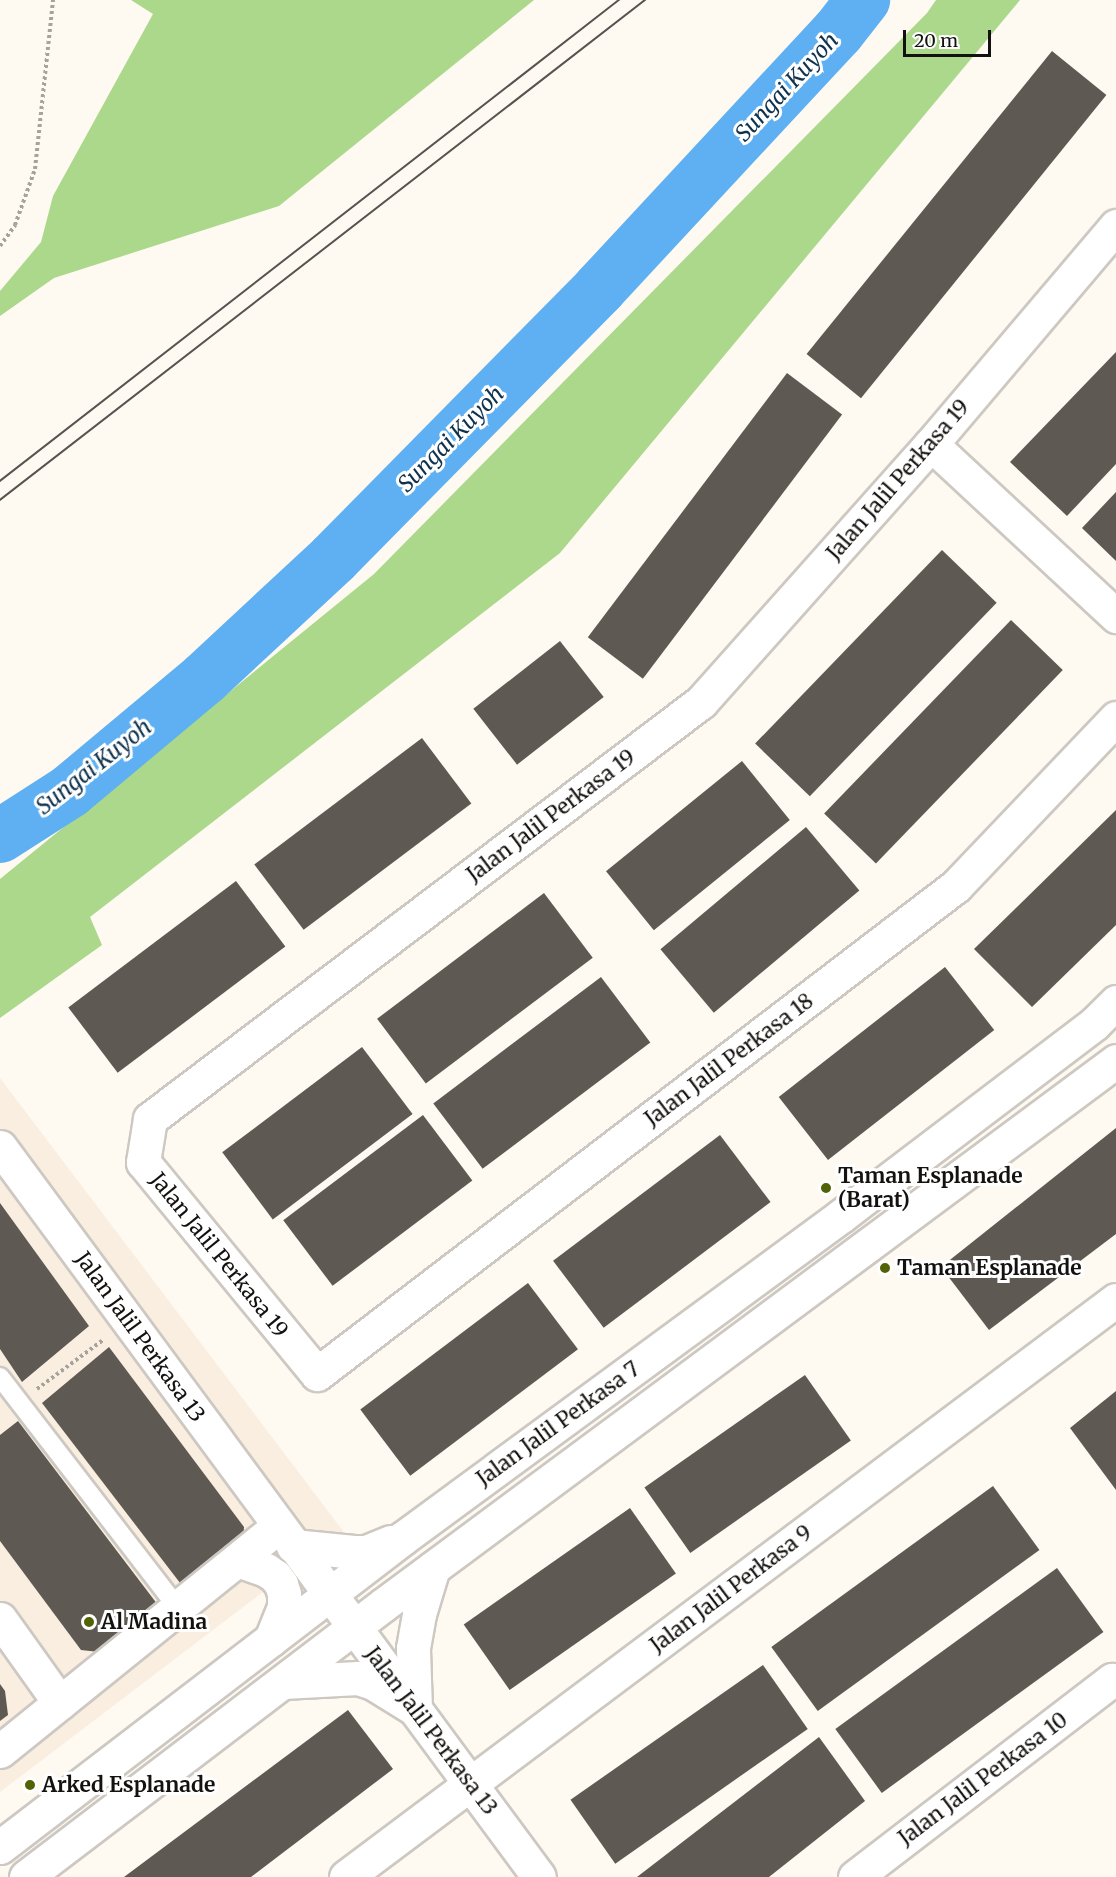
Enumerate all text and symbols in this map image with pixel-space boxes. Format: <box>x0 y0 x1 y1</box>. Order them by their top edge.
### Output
scale bar <box>906 18 994 56</box>
water label: Sungai Kuyoh <box>730 27 844 147</box>
text: 20 m <box>914 29 958 52</box>
water label: Sungai Kuyoh <box>393 381 509 497</box>
street label: Jalan Jalil Perkasa 19 <box>821 395 975 565</box>
water label: Sungai Kuyoh <box>31 714 157 820</box>
street label: Jalan Jalil Perkasa 19 <box>462 744 640 888</box>
street label: Jalan Jalil Perkasa 18 <box>640 988 818 1132</box>
place label: Taman Esplanade (Barat) <box>838 1163 1023 1213</box>
street label: Jalan Jalil Perkasa 19 <box>145 1168 293 1342</box>
marker: Taman Esplanade (Barat) <box>819 1181 833 1195</box>
street label: Jalan Jalil Perkasa 13 <box>70 1247 210 1427</box>
place label: Taman Esplanade <box>897 1255 1082 1281</box>
marker: Taman Esplanade <box>878 1261 892 1275</box>
street label: Jalan Jalil Perkasa 7 <box>472 1356 644 1492</box>
street label: Jalan Jalil Perkasa 9 <box>645 1520 817 1658</box>
place label: Al Madina <box>101 1609 207 1635</box>
marker: Al Madina <box>82 1615 96 1629</box>
street label: Jalan Jalil Perkasa 13 <box>360 1642 502 1820</box>
street label: Jalan Jalil Perkasa 10 <box>893 1707 1073 1851</box>
place label: Arked Esplanade <box>42 1772 215 1798</box>
marker: Arked Esplanade <box>23 1778 37 1792</box>

